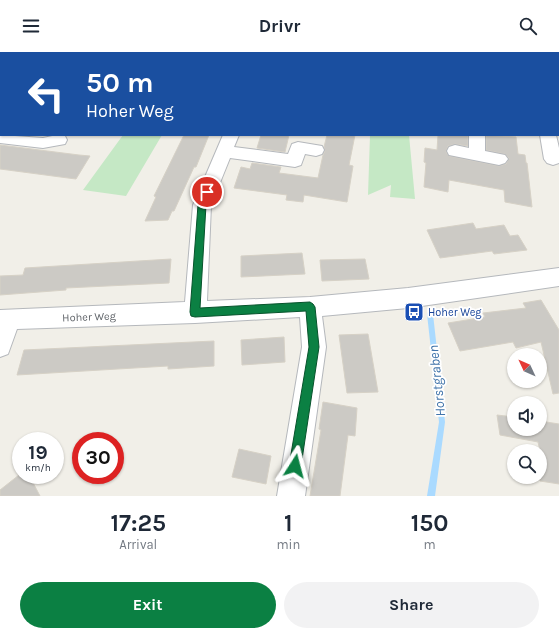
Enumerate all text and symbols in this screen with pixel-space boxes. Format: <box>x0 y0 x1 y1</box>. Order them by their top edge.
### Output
icon: menu <box>20 15 42 37</box>
text: Drivr <box>259 15 300 37</box>
icon: search <box>517 15 539 37</box>
text: 50 m <box>86 66 154 99</box>
icon: left <box>20 68 72 120</box>
text: Hoher Weg <box>86 100 174 122</box>
pin <box>190 175 224 209</box>
icon: arrive <box>196 181 218 203</box>
bus stop icon: Hoher Weg <box>403 301 425 323</box>
place label: Hoher Weg <box>428 306 482 319</box>
street label: Hoher Weg <box>62 310 117 324</box>
water label: Horstgraben <box>425 344 449 418</box>
north arrow <box>507 348 547 388</box>
map controls <box>507 348 547 484</box>
button: sound <box>507 396 547 436</box>
speed limit sign: 30 <box>72 432 124 484</box>
text: 19 <box>28 441 48 464</box>
button: search <box>507 444 547 484</box>
position arrow <box>274 445 316 487</box>
text: km/h <box>25 462 51 474</box>
text: 17:25 <box>110 509 166 537</box>
text: 1 <box>284 509 293 537</box>
text: 150 <box>411 509 449 537</box>
text: Arrival <box>119 537 157 552</box>
text: min <box>276 537 300 552</box>
text: m <box>424 537 436 552</box>
button: Exit <box>20 582 276 628</box>
button: Share <box>284 582 539 628</box>

